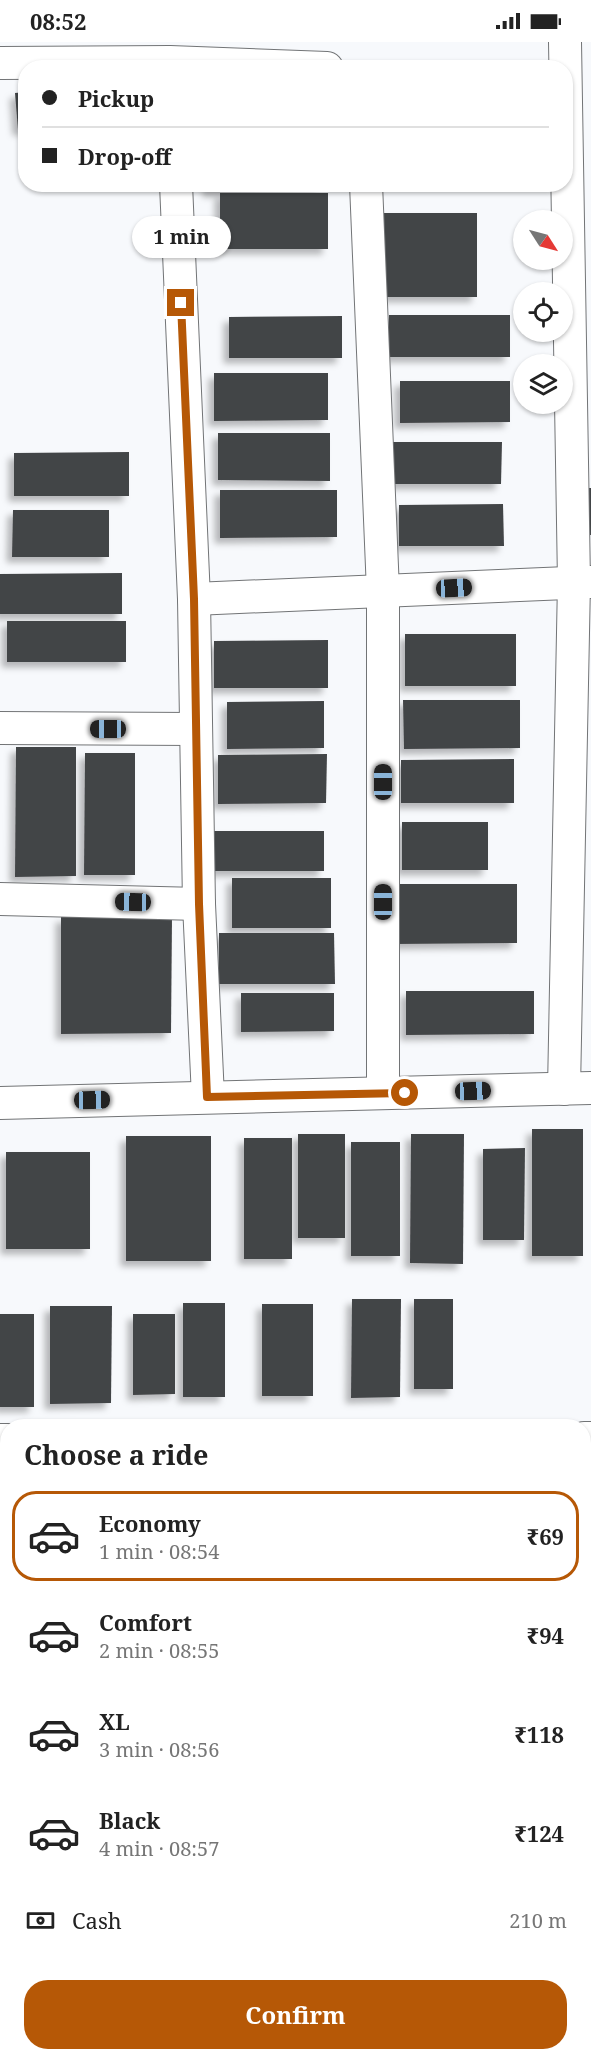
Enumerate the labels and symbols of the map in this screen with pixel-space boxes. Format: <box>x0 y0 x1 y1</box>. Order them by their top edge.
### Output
north arrow <box>513 210 573 270</box>
callout: 1 min <box>132 216 231 258</box>
route end <box>167 289 194 316</box>
car <box>436 578 472 598</box>
car <box>90 720 126 738</box>
car <box>374 764 392 800</box>
car <box>374 884 392 920</box>
car <box>115 893 151 911</box>
route start <box>391 1079 418 1106</box>
car <box>455 1081 491 1101</box>
car <box>74 1091 110 1109</box>

